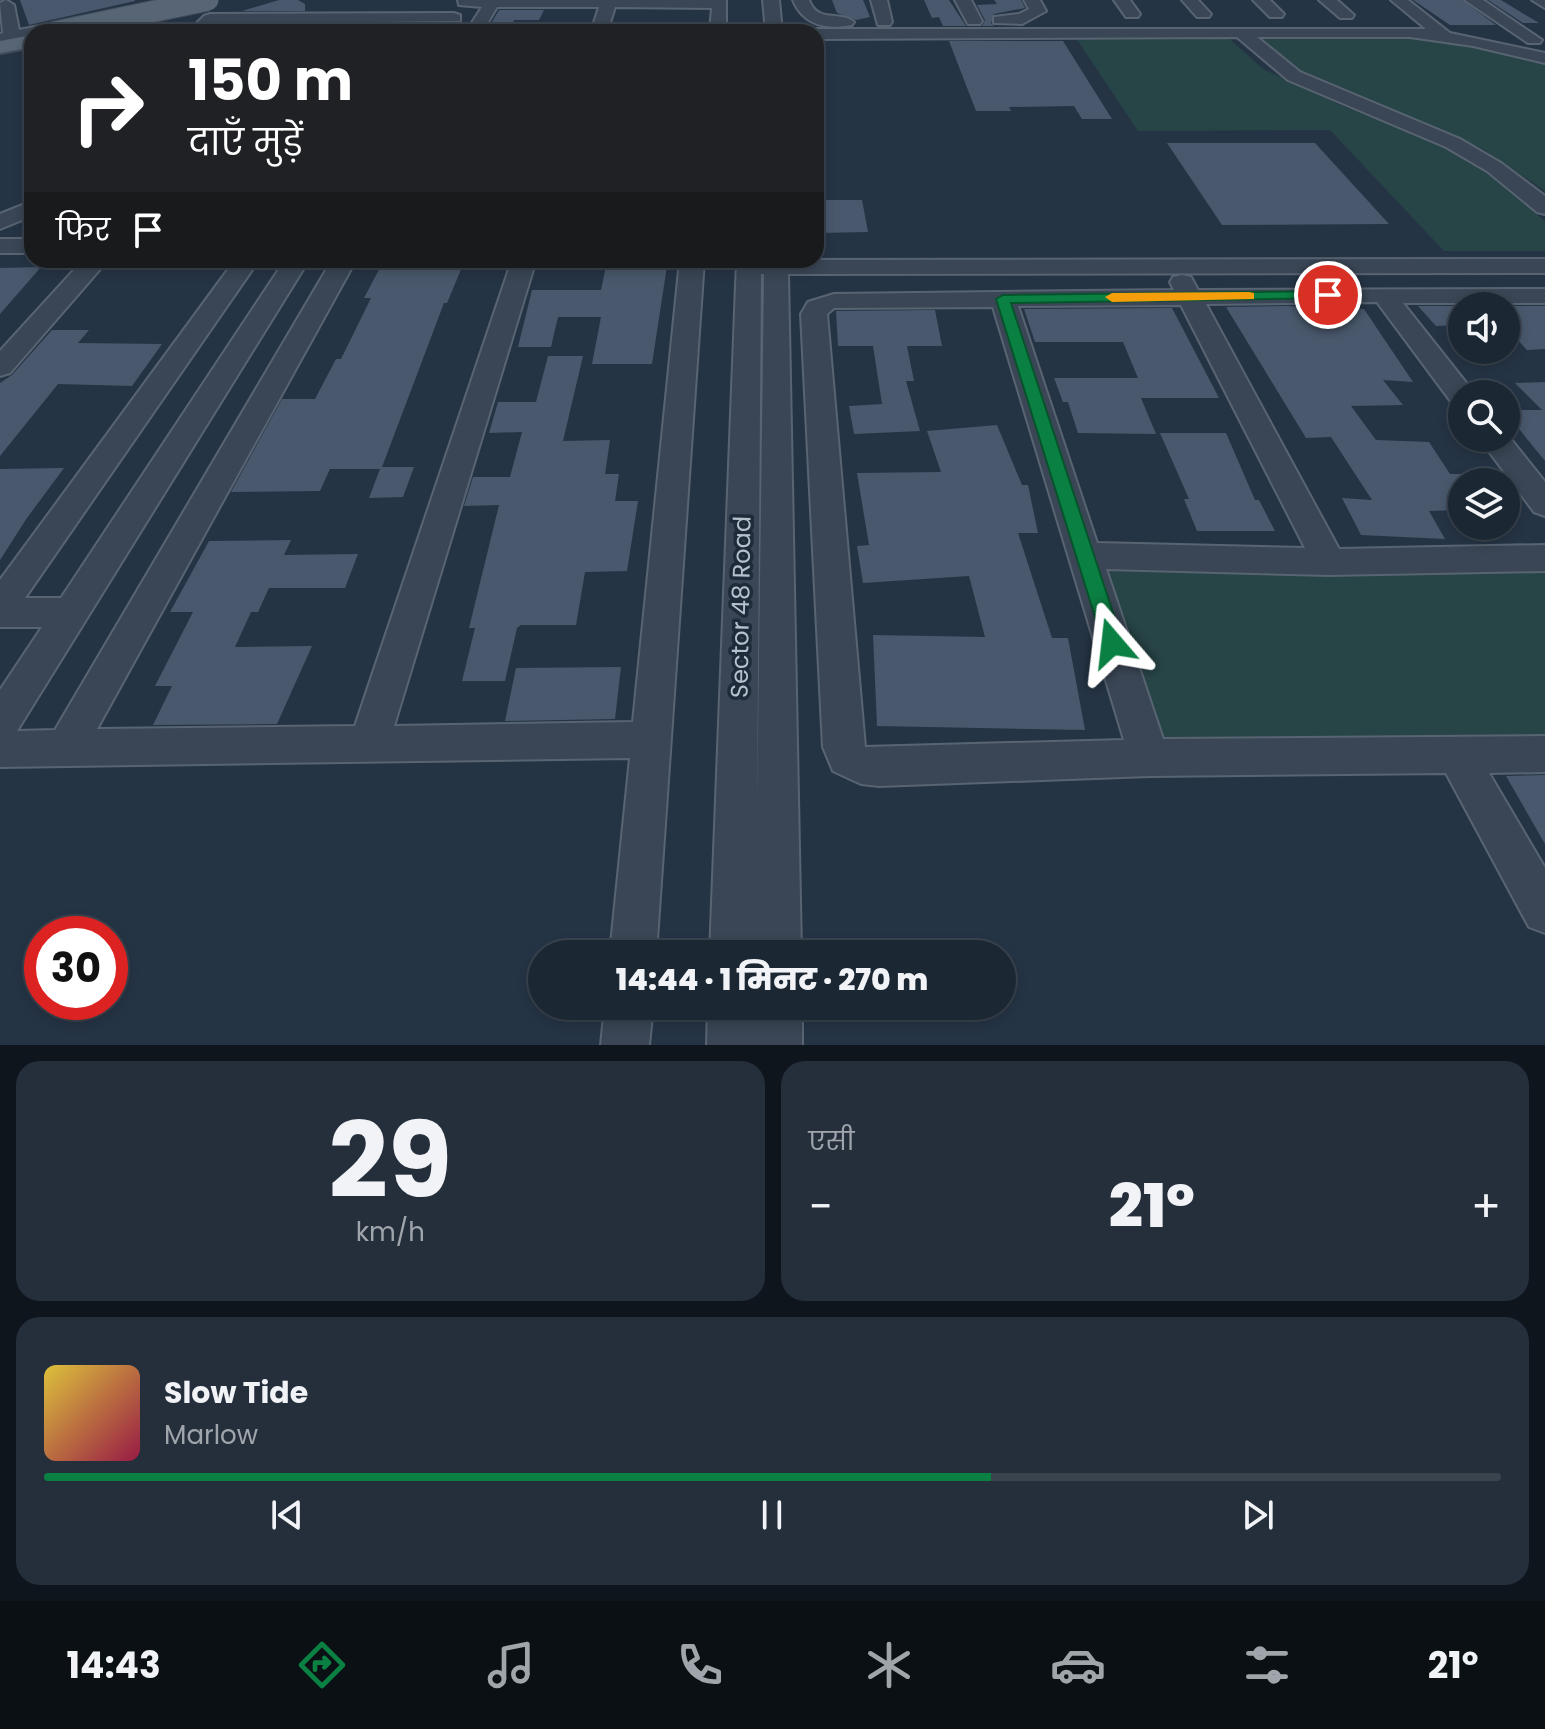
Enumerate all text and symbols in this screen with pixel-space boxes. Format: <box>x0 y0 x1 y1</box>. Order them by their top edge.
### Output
text: 150 m <box>188 41 353 120</box>
icon: right <box>56 56 160 160</box>
text: दाएँ मुड़ें <box>188 117 303 168</box>
text: फिर <box>56 208 110 251</box>
icon: arrive <box>126 208 170 252</box>
pin <box>1294 261 1362 329</box>
icon: arrive <box>1306 273 1350 317</box>
map controls <box>1448 292 1520 540</box>
button: sound <box>1448 292 1520 364</box>
button: search <box>1448 380 1520 452</box>
button: layers <box>1448 468 1520 540</box>
street label: Sector 48 Road <box>722 516 759 698</box>
position arrow <box>1070 601 1154 685</box>
speed limit sign: 30 <box>24 916 128 1020</box>
text: 14:44 · 1 मिनट · 270 m <box>616 958 928 1001</box>
text: 29 <box>329 1088 452 1233</box>
text: एसी <box>809 1123 854 1159</box>
text: 21° <box>1109 1164 1195 1248</box>
text: − <box>809 1176 833 1237</box>
text: + <box>1471 1176 1501 1237</box>
text: km/h <box>356 1214 425 1250</box>
text: Slow Tide <box>164 1371 308 1414</box>
text: Marlow <box>164 1417 258 1453</box>
icon: previous <box>265 1493 309 1537</box>
icon: pause <box>750 1493 794 1537</box>
icon: next <box>1236 1493 1280 1537</box>
icon: directions <box>294 1637 350 1693</box>
icon: music <box>483 1637 539 1693</box>
icon: phone <box>672 1637 728 1693</box>
icon: climate <box>861 1637 917 1693</box>
icon: car <box>1050 1637 1106 1693</box>
icon: filters <box>1239 1637 1295 1693</box>
text: 14:43 <box>66 1640 161 1691</box>
text: 21° <box>1428 1640 1478 1691</box>

